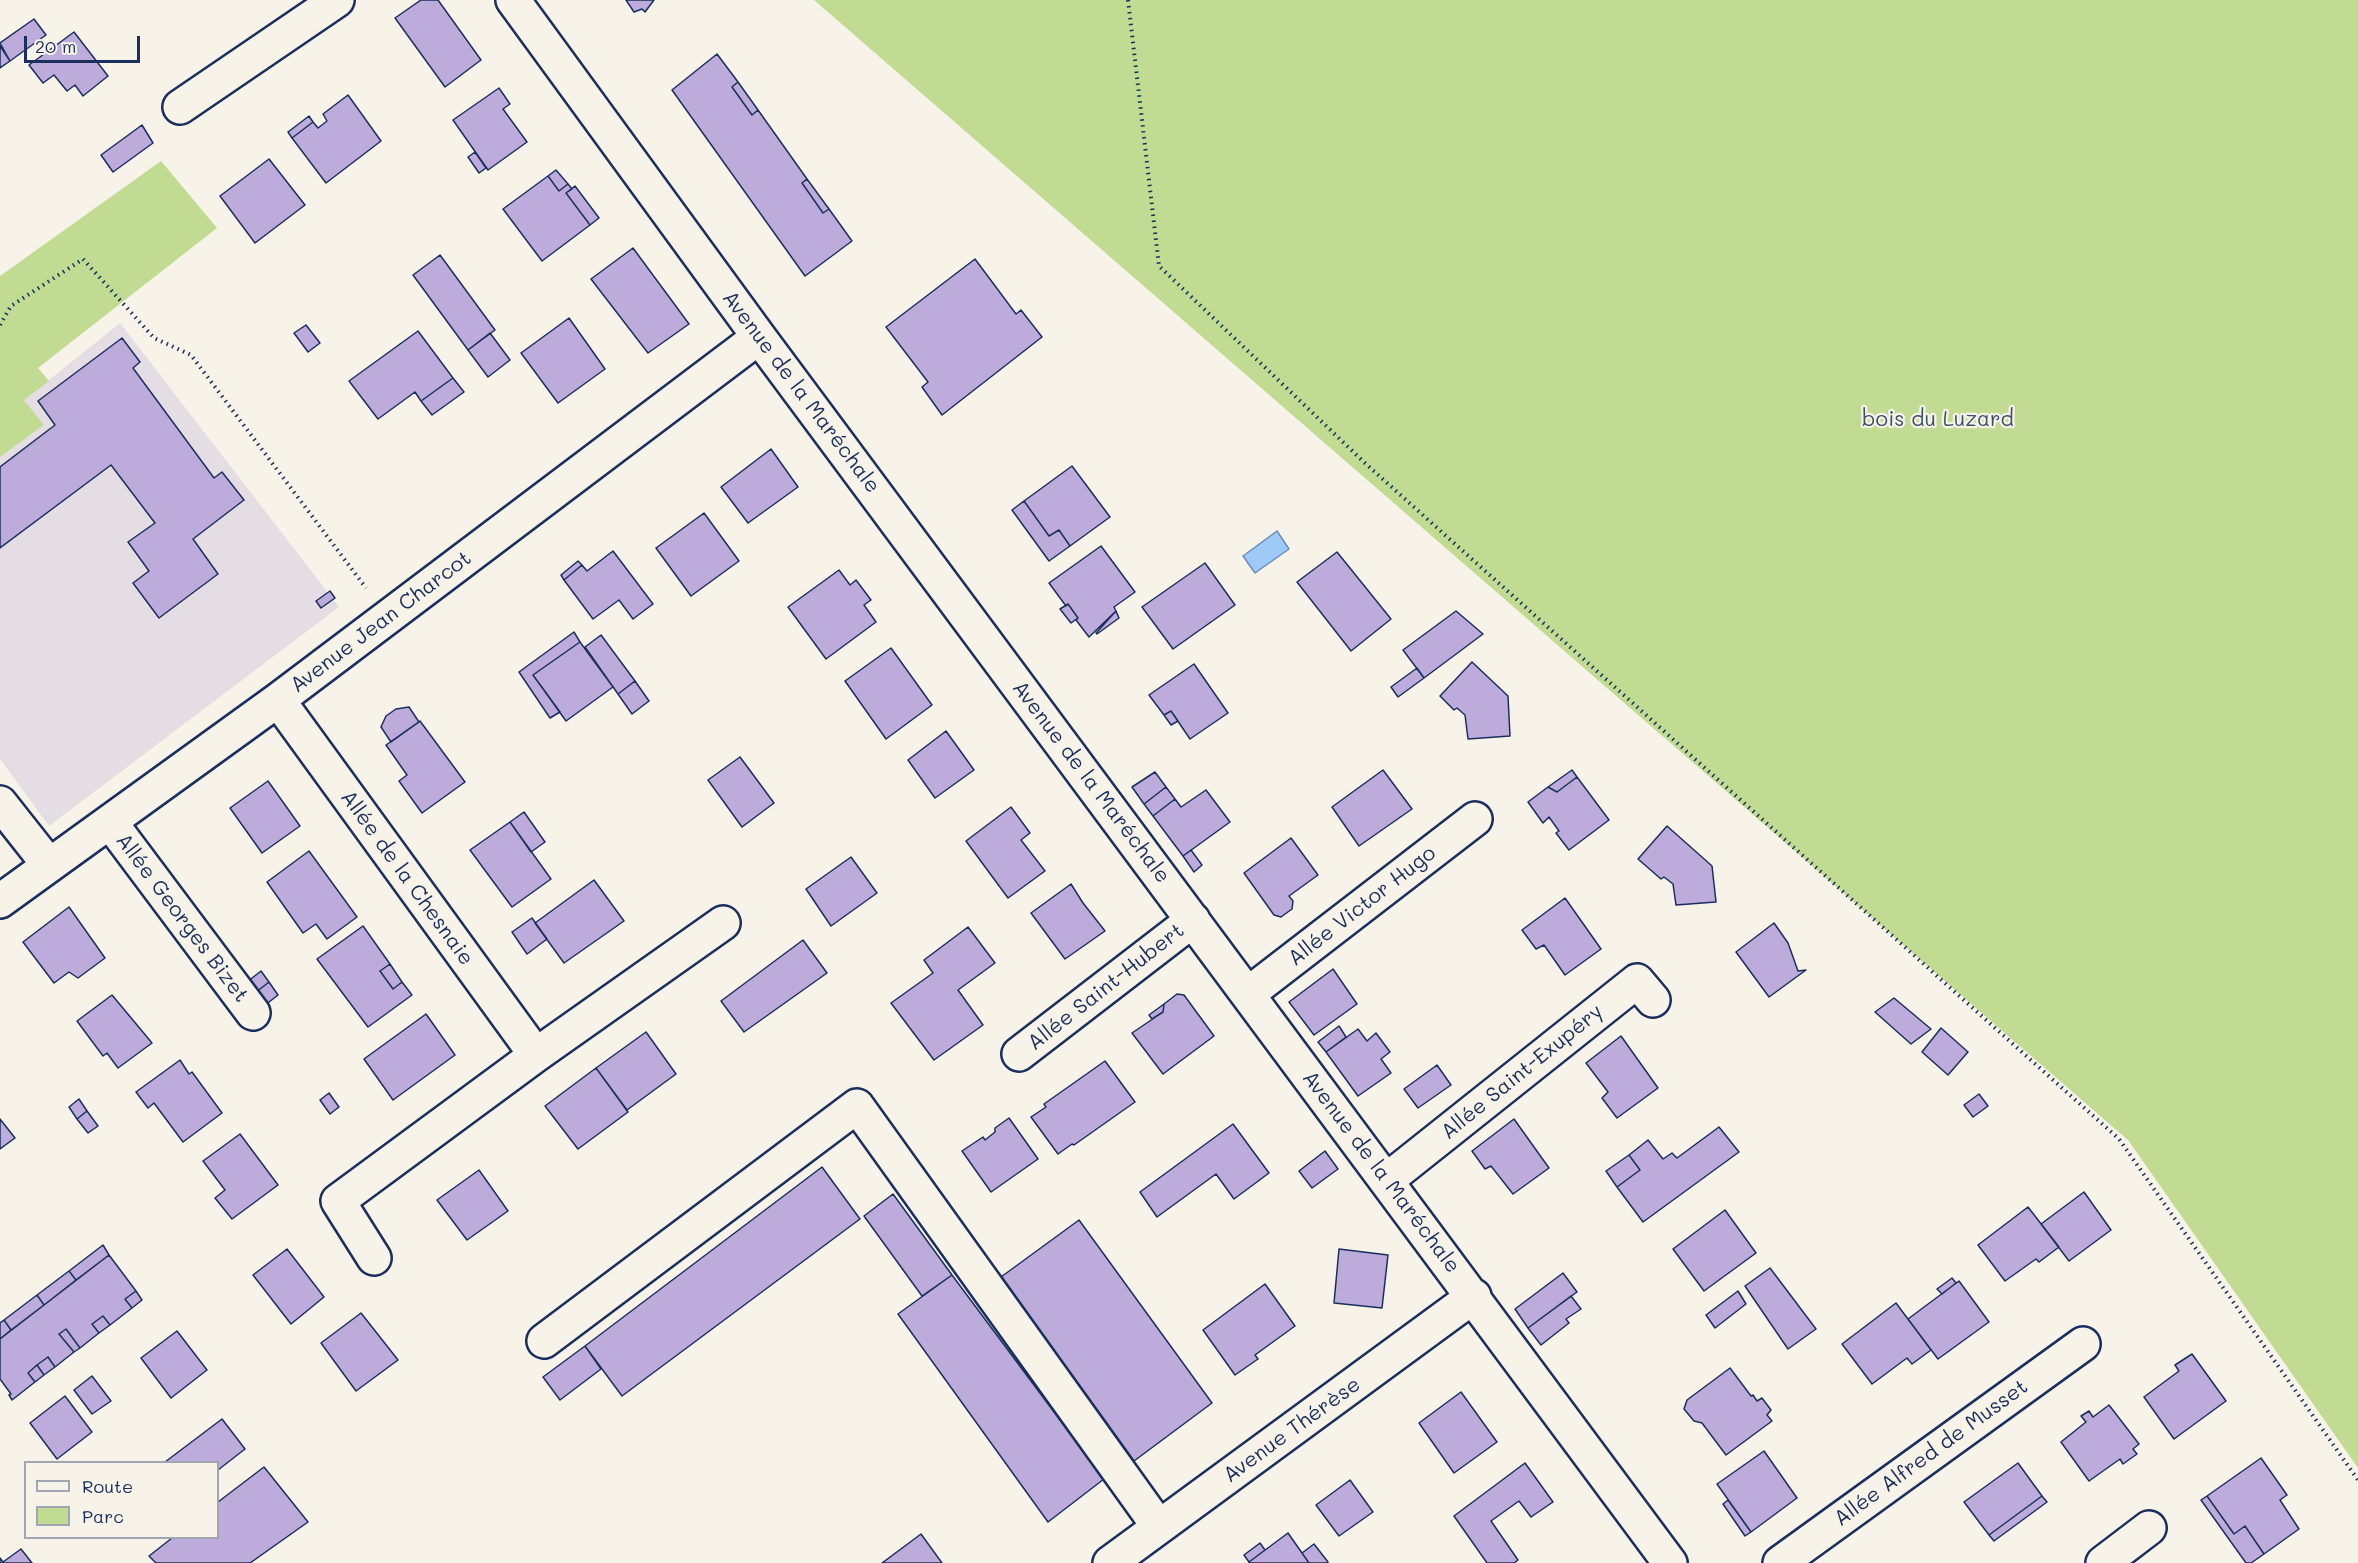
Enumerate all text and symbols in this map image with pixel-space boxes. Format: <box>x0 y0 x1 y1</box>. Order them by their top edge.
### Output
scale bar <box>27 24 142 62</box>
text: 20 m <box>35 34 76 58</box>
street label: Avenue de la Maréchale <box>717 286 885 498</box>
park label: bois du Luzard <box>1862 407 2014 433</box>
street label: Avenue Jean Charcot <box>286 546 476 698</box>
street label: Avenue de la Maréchale <box>1007 676 1175 888</box>
street label: Allée de la Chesnaie <box>335 786 479 970</box>
street label: Allée Georges Bizet <box>110 829 254 1007</box>
street label: Allée Victor Hugo <box>1283 841 1441 971</box>
street label: Allée Saint-Hubert <box>1023 918 1189 1056</box>
street label: Allée Saint-Exupéry <box>1436 999 1608 1145</box>
street label: Avenue de la Maréchale <box>1297 1066 1465 1278</box>
street label: Avenue Thérèse <box>1219 1372 1365 1488</box>
street label: Allée Alfred de Musset <box>1829 1374 2033 1532</box>
legend <box>24 1461 219 1539</box>
text: Route <box>82 1474 133 1498</box>
text: Parc <box>82 1504 124 1528</box>

